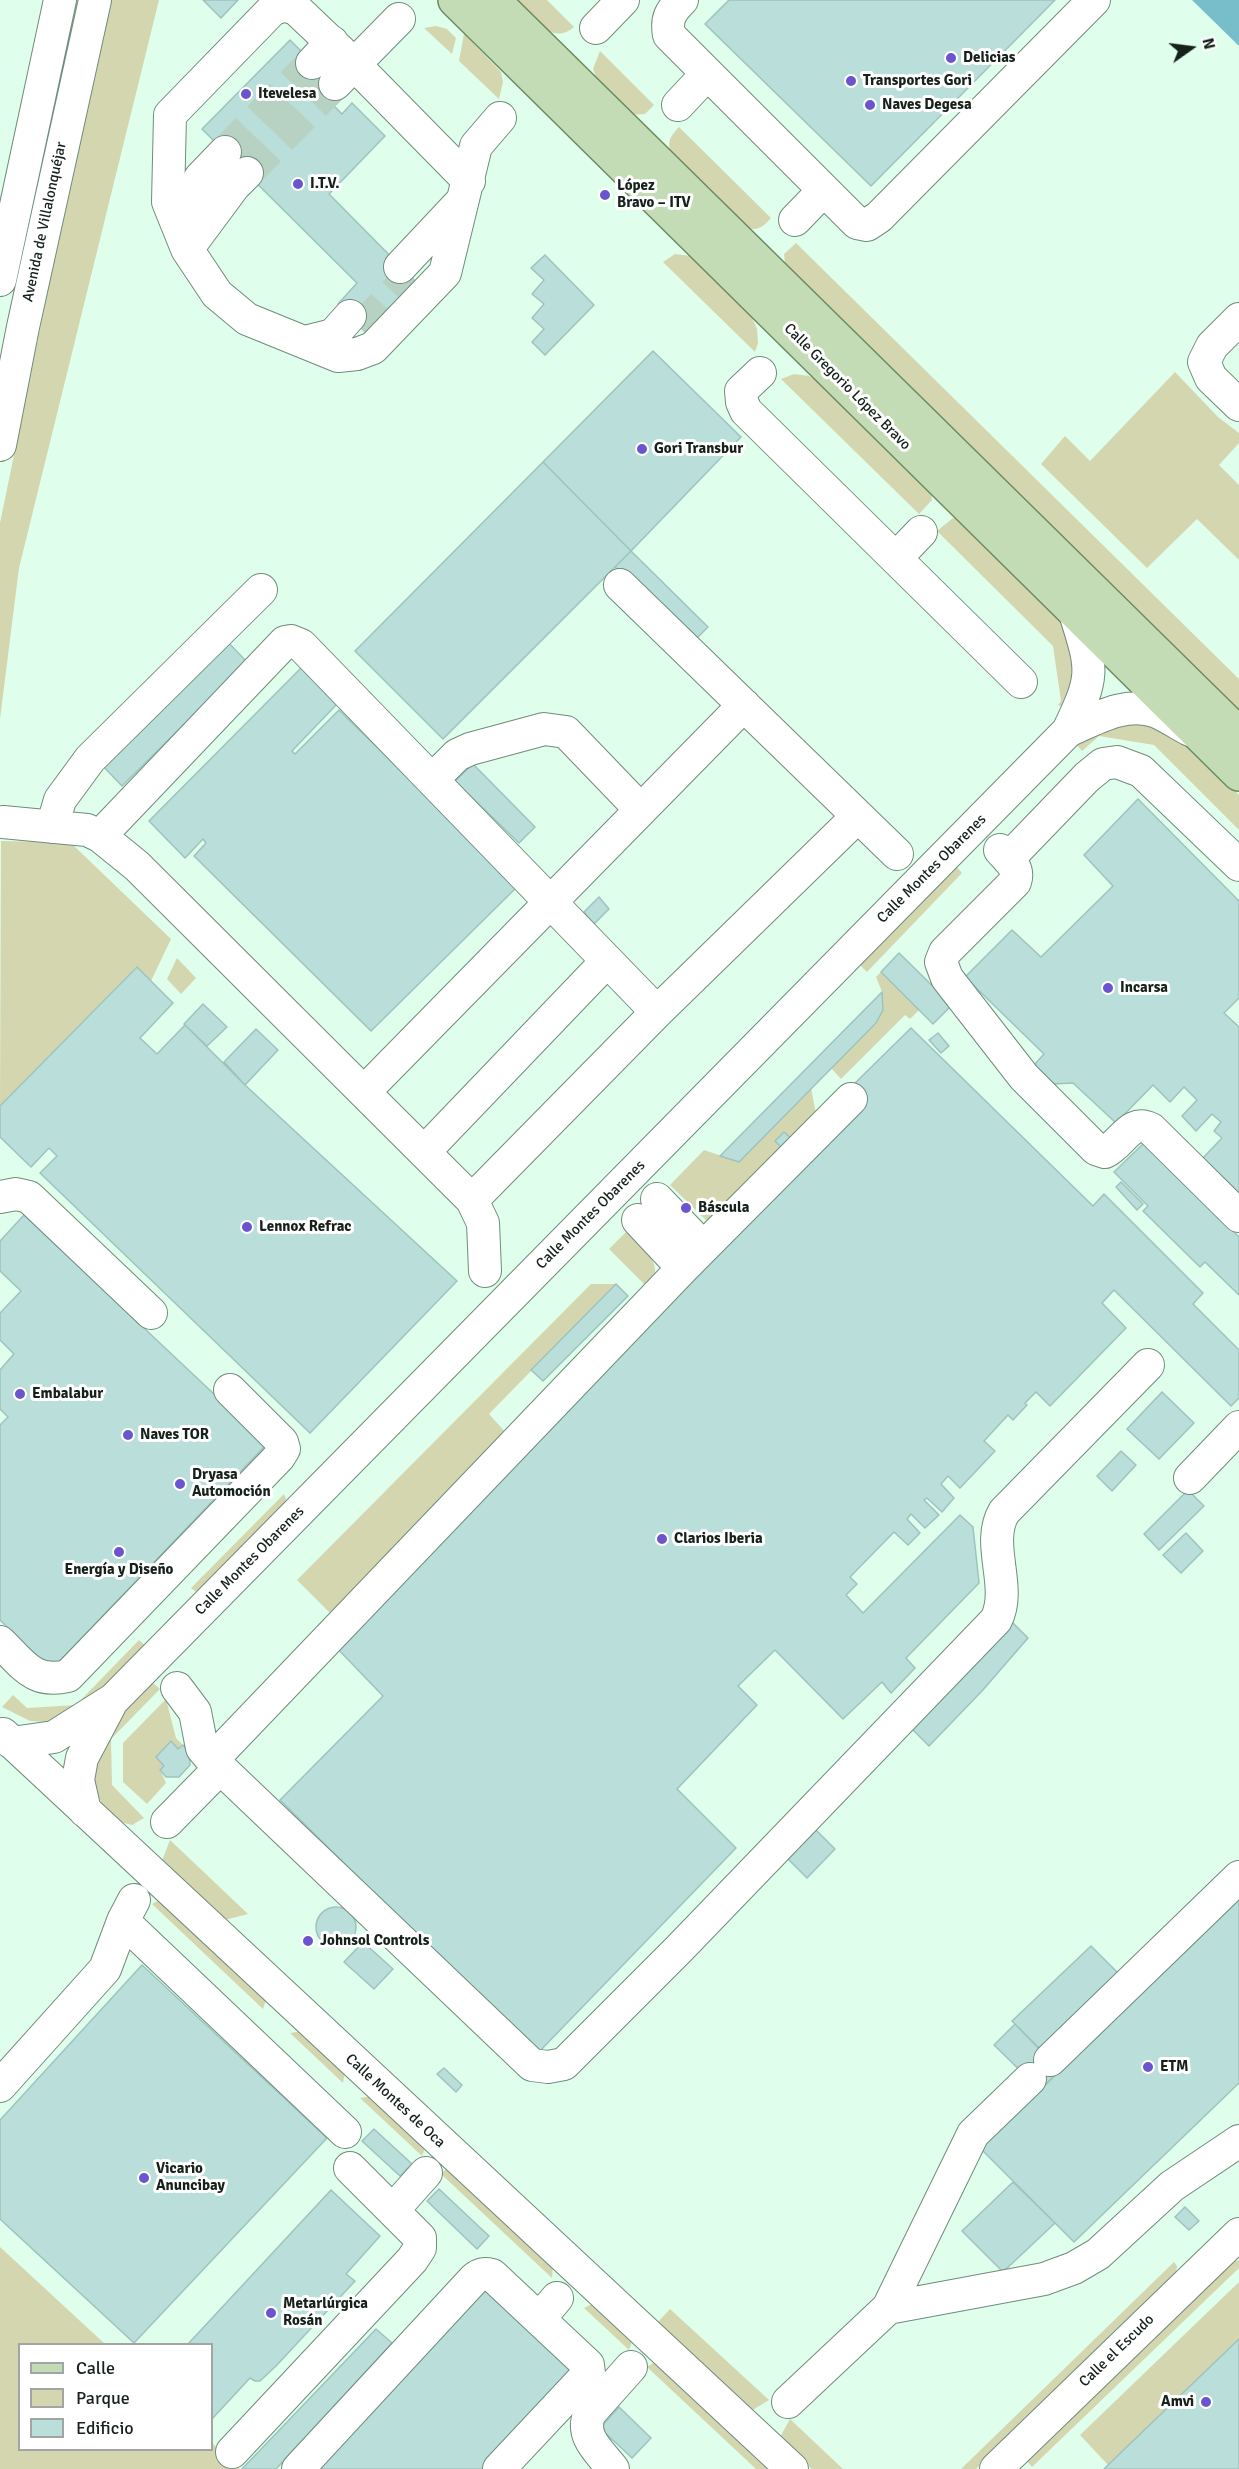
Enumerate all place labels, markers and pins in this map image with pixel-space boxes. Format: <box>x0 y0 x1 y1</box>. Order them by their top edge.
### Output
place label: Delicias <box>963 49 1016 67</box>
marker: Delicias <box>944 51 958 65</box>
place label: Transportes Gori <box>863 72 972 90</box>
marker: Transportes Gori <box>844 74 858 88</box>
place label: Itevelesa <box>258 85 316 103</box>
marker: Itevelesa <box>239 87 253 101</box>
place label: Naves Degesa <box>882 96 972 114</box>
marker: Naves Degesa <box>863 98 877 112</box>
place label: I.T.V. <box>310 175 340 193</box>
marker: I.T.V. <box>291 177 305 191</box>
place label: López Bravo – ITV <box>617 177 691 212</box>
marker: López Bravo – ITV <box>598 188 612 202</box>
place label: Gori Transbur <box>654 440 743 458</box>
marker: Gori Transbur <box>635 442 649 456</box>
place label: Incarsa <box>1120 979 1168 997</box>
marker: Incarsa <box>1101 981 1115 995</box>
place label: Báscula <box>698 1199 749 1217</box>
marker: Báscula <box>679 1201 693 1215</box>
place label: Lennox Refrac <box>259 1218 351 1236</box>
marker: Lennox Refrac <box>240 1220 254 1234</box>
place label: Embalabur <box>32 1385 103 1403</box>
marker: Embalabur <box>13 1387 27 1401</box>
place label: Naves TOR <box>140 1426 209 1444</box>
marker: Naves TOR <box>121 1428 135 1442</box>
place label: Dryasa Automoción <box>192 1466 271 1501</box>
marker: Dryasa Automoción <box>173 1477 187 1491</box>
place label: Clarios Iberia <box>674 1530 763 1548</box>
marker: Clarios Iberia <box>655 1532 669 1546</box>
marker: Energía y Diseño <box>112 1545 126 1559</box>
place label: Energía y Diseño <box>65 1561 173 1579</box>
place label: Johnsol Controls <box>320 1932 429 1950</box>
marker: Johnsol Controls <box>301 1934 315 1948</box>
place label: ETM <box>1160 2058 1189 2076</box>
marker: ETM <box>1141 2060 1155 2074</box>
place label: Vicario Anuncibay <box>156 2160 225 2195</box>
marker: Vicario Anuncibay <box>137 2171 151 2185</box>
place label: Metarlúrgica Rosán <box>283 2295 368 2330</box>
marker: Metarlúrgica Rosán <box>264 2306 278 2320</box>
place label: Amvi <box>1161 2393 1194 2411</box>
marker: Amvi <box>1199 2395 1213 2409</box>

